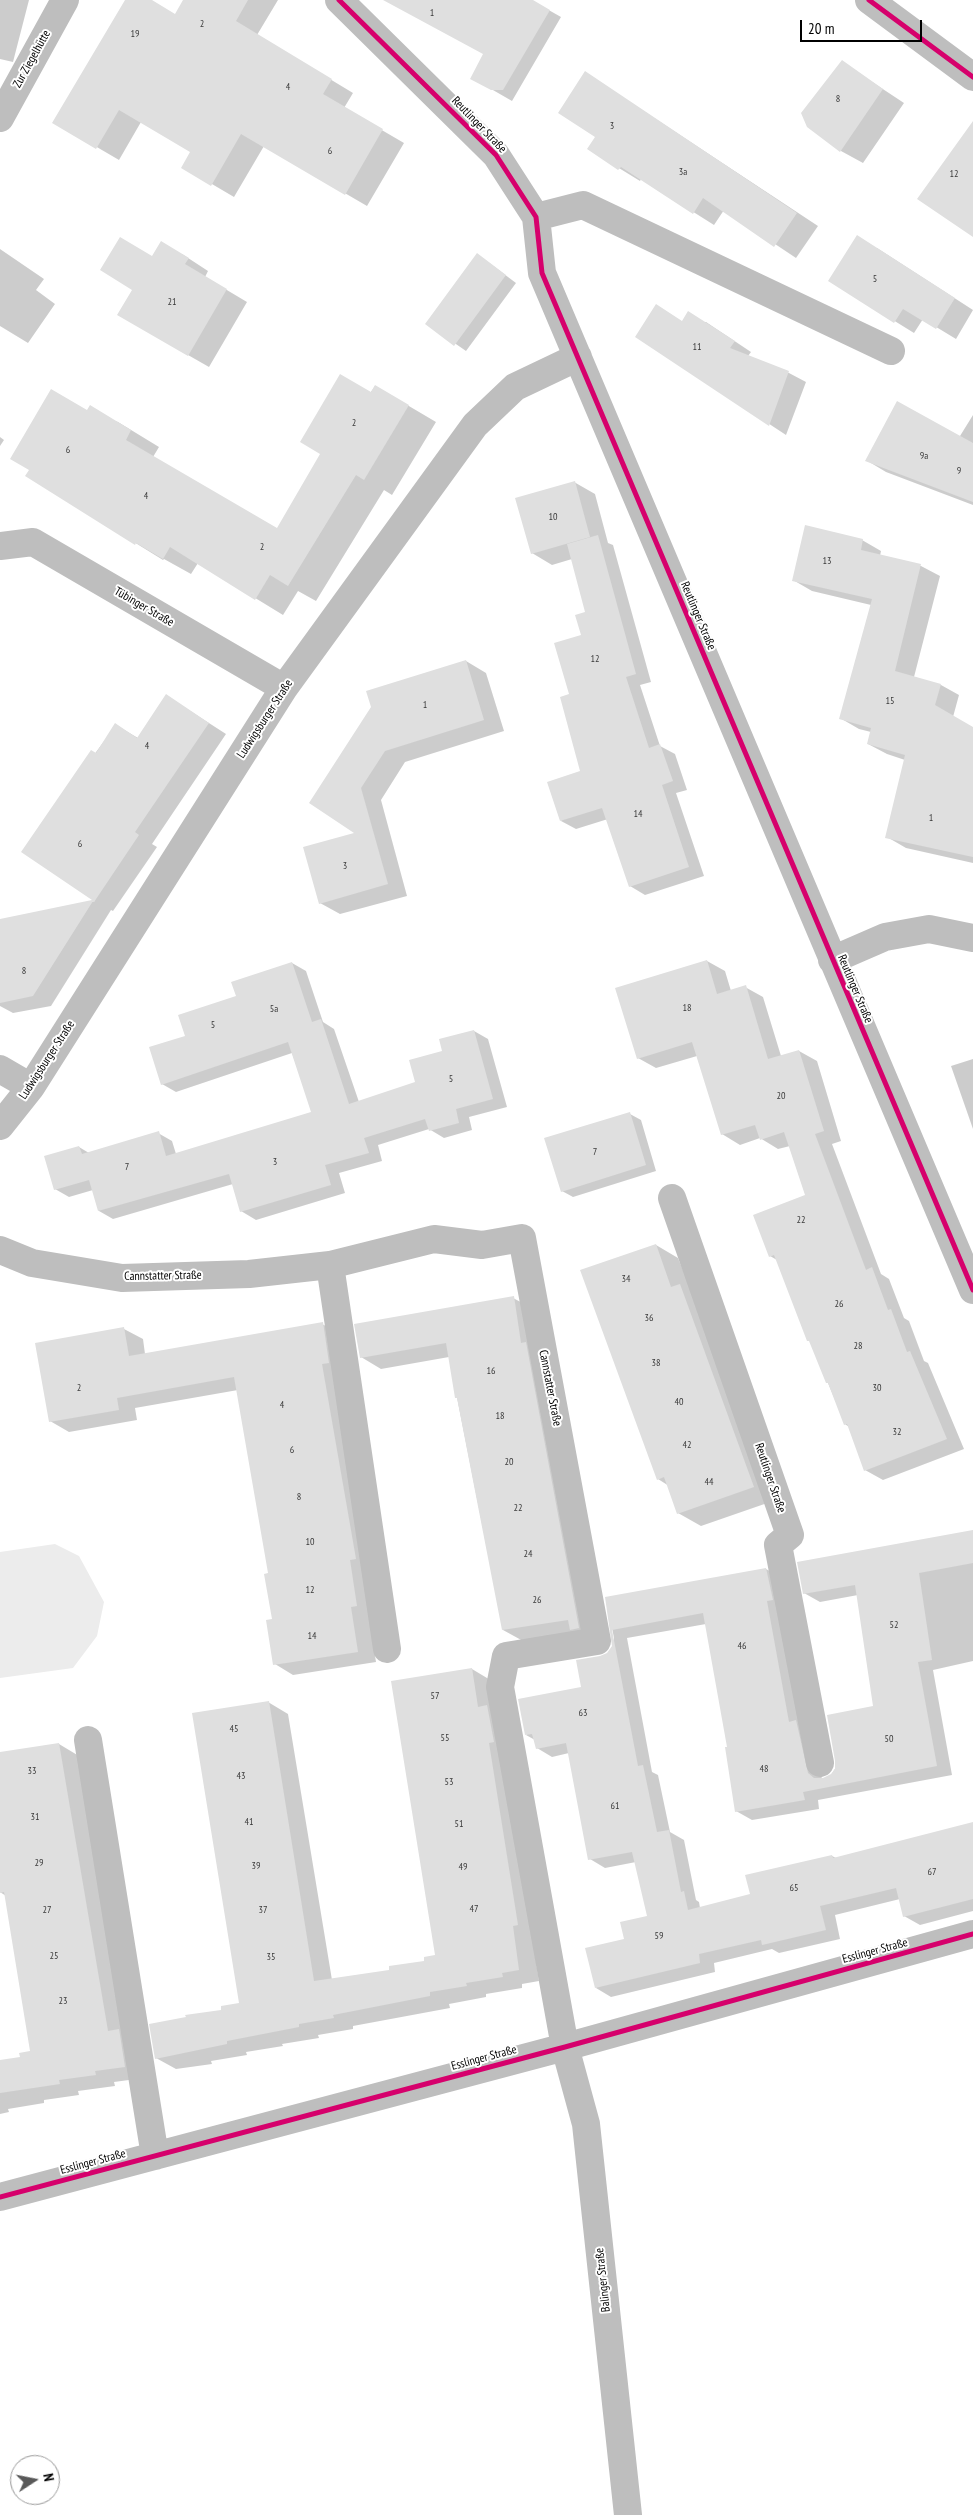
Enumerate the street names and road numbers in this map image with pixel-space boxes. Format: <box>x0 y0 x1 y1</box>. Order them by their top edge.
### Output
street label: Zur Ziegelhütte <box>10 28 54 90</box>
street label: Reutlinger Straße <box>449 94 509 156</box>
street label: Reutlinger Straße <box>677 580 719 652</box>
street label: Tübinger Straße <box>112 584 176 630</box>
street label: Ludwigsburger Straße <box>234 677 296 761</box>
street label: Reutlinger Straße <box>834 953 876 1025</box>
street label: Ludwigsburger Straße <box>16 1018 78 1102</box>
street label: Cannstatter Straße <box>124 1268 202 1284</box>
street label: Cannstatter Straße <box>536 1349 564 1427</box>
street label: Reutlinger Straße <box>751 1441 789 1515</box>
street label: Esslinger Straße <box>841 1935 909 1967</box>
street label: Esslinger Straße <box>450 2042 518 2074</box>
street label: Esslinger Straße <box>59 2146 127 2178</box>
street label: Balinger Straße <box>592 2247 614 2313</box>

